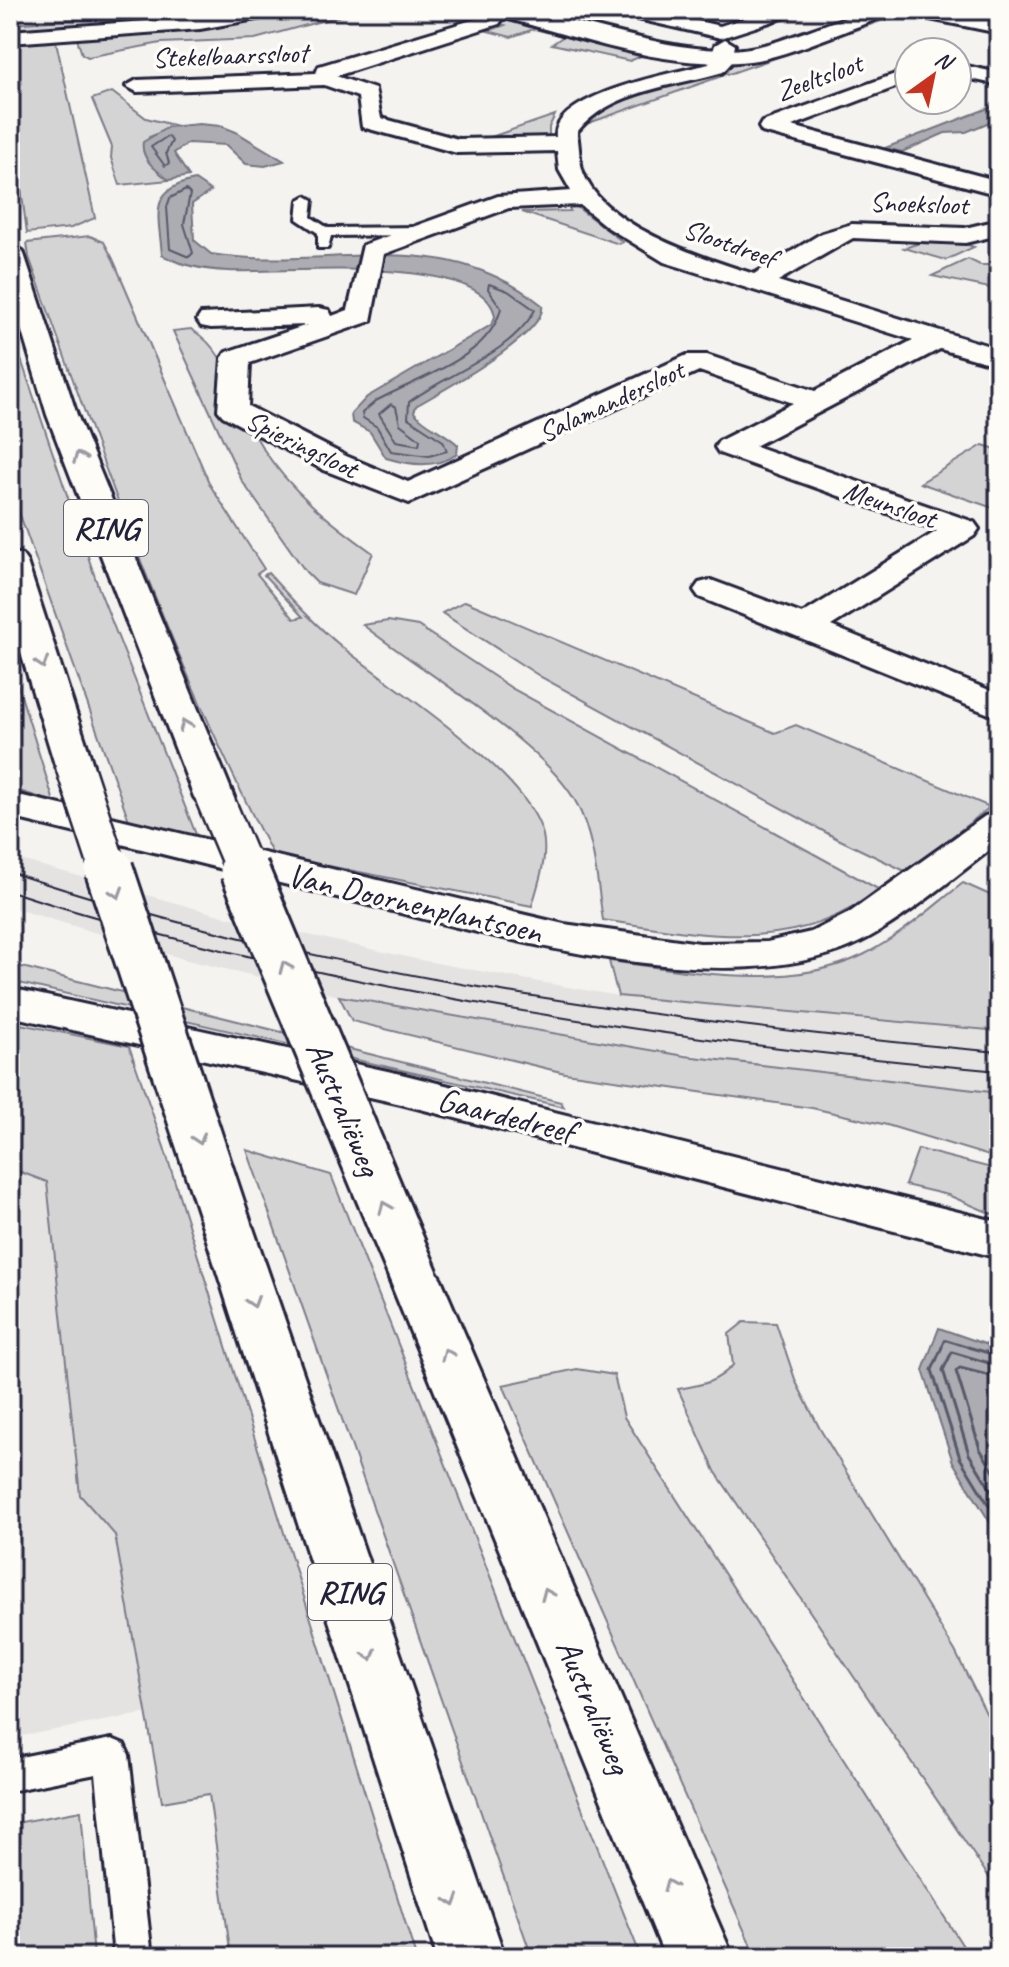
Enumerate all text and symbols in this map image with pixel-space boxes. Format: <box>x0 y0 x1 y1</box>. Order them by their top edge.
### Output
street label: Stekelbaarssloot <box>152 35 312 75</box>
north arrow <box>893 36 973 116</box>
street label: Zeeltsloot <box>771 44 869 109</box>
text: N <box>930 45 960 77</box>
street label: Snoeksloot <box>869 184 971 222</box>
street label: Slootdreef <box>679 211 786 277</box>
street label: Salamandersloot <box>533 351 692 450</box>
street label: Spieringsloot <box>241 402 366 487</box>
one-way arrow <box>72 451 89 465</box>
street label: Meunsloot <box>839 472 943 537</box>
road number: RING <box>64 500 148 556</box>
one-way arrow <box>33 656 49 669</box>
one-way arrow <box>178 719 194 733</box>
street label: Van Doornenplantsoen <box>284 853 548 954</box>
one-way arrow <box>107 885 123 899</box>
one-way arrow <box>278 961 294 975</box>
street label: Australiëweg <box>296 1034 393 1184</box>
street label: Gaardedreef <box>433 1077 586 1154</box>
one-way arrow <box>189 1132 205 1146</box>
one-way arrow <box>379 1200 395 1215</box>
one-way arrow <box>243 1294 259 1308</box>
one-way arrow <box>440 1348 456 1362</box>
road number: RING <box>308 1564 392 1620</box>
one-way arrow <box>541 1587 557 1602</box>
street label: Australiëweg <box>546 1632 643 1782</box>
one-way arrow <box>361 1647 377 1661</box>
one-way arrow <box>663 1879 679 1893</box>
one-way arrow <box>443 1893 459 1907</box>

